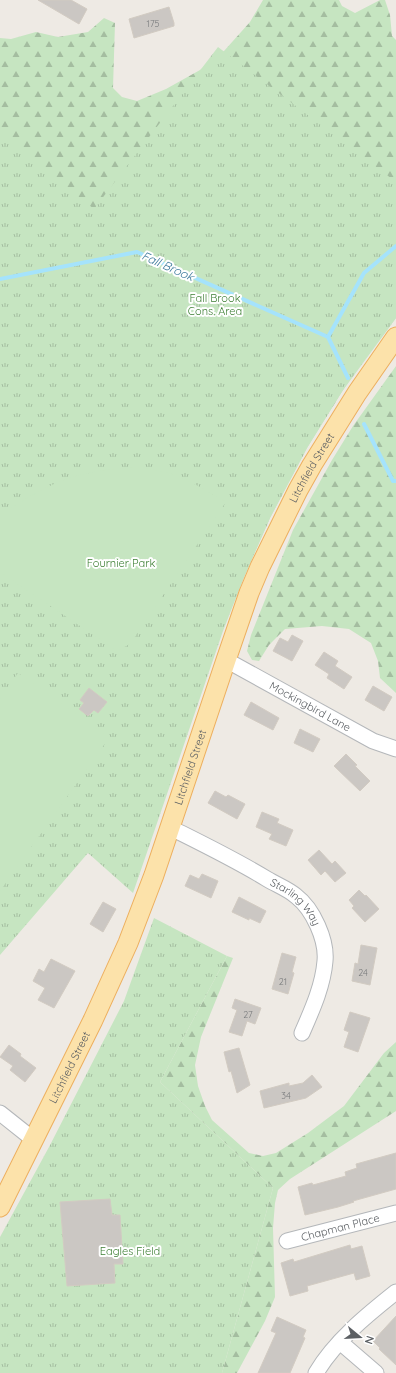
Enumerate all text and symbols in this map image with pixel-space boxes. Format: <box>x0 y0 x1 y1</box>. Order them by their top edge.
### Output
house number: 175 <box>147 18 160 29</box>
water label: Fall Brook <box>139 248 198 285</box>
park label: Fall Brook Cons. Area <box>188 291 242 318</box>
street label: Litchfield Street <box>286 430 338 505</box>
park label: Fournier Park <box>87 556 155 570</box>
street label: Mockingbird Lane <box>267 678 353 734</box>
street label: Litchfield Street <box>171 727 209 807</box>
street label: Starling Way <box>268 875 324 928</box>
house number: 24 <box>358 967 368 978</box>
house number: 21 <box>279 976 287 987</box>
house number: 27 <box>243 1009 253 1020</box>
street label: Litchfield Street <box>46 1029 93 1106</box>
house number: 34 <box>281 1090 291 1101</box>
street label: Chapman Place <box>300 1211 381 1244</box>
park label: Eagles Field <box>100 1244 160 1258</box>
north arrow <box>340 1317 380 1357</box>
text: N <box>362 1334 377 1346</box>

